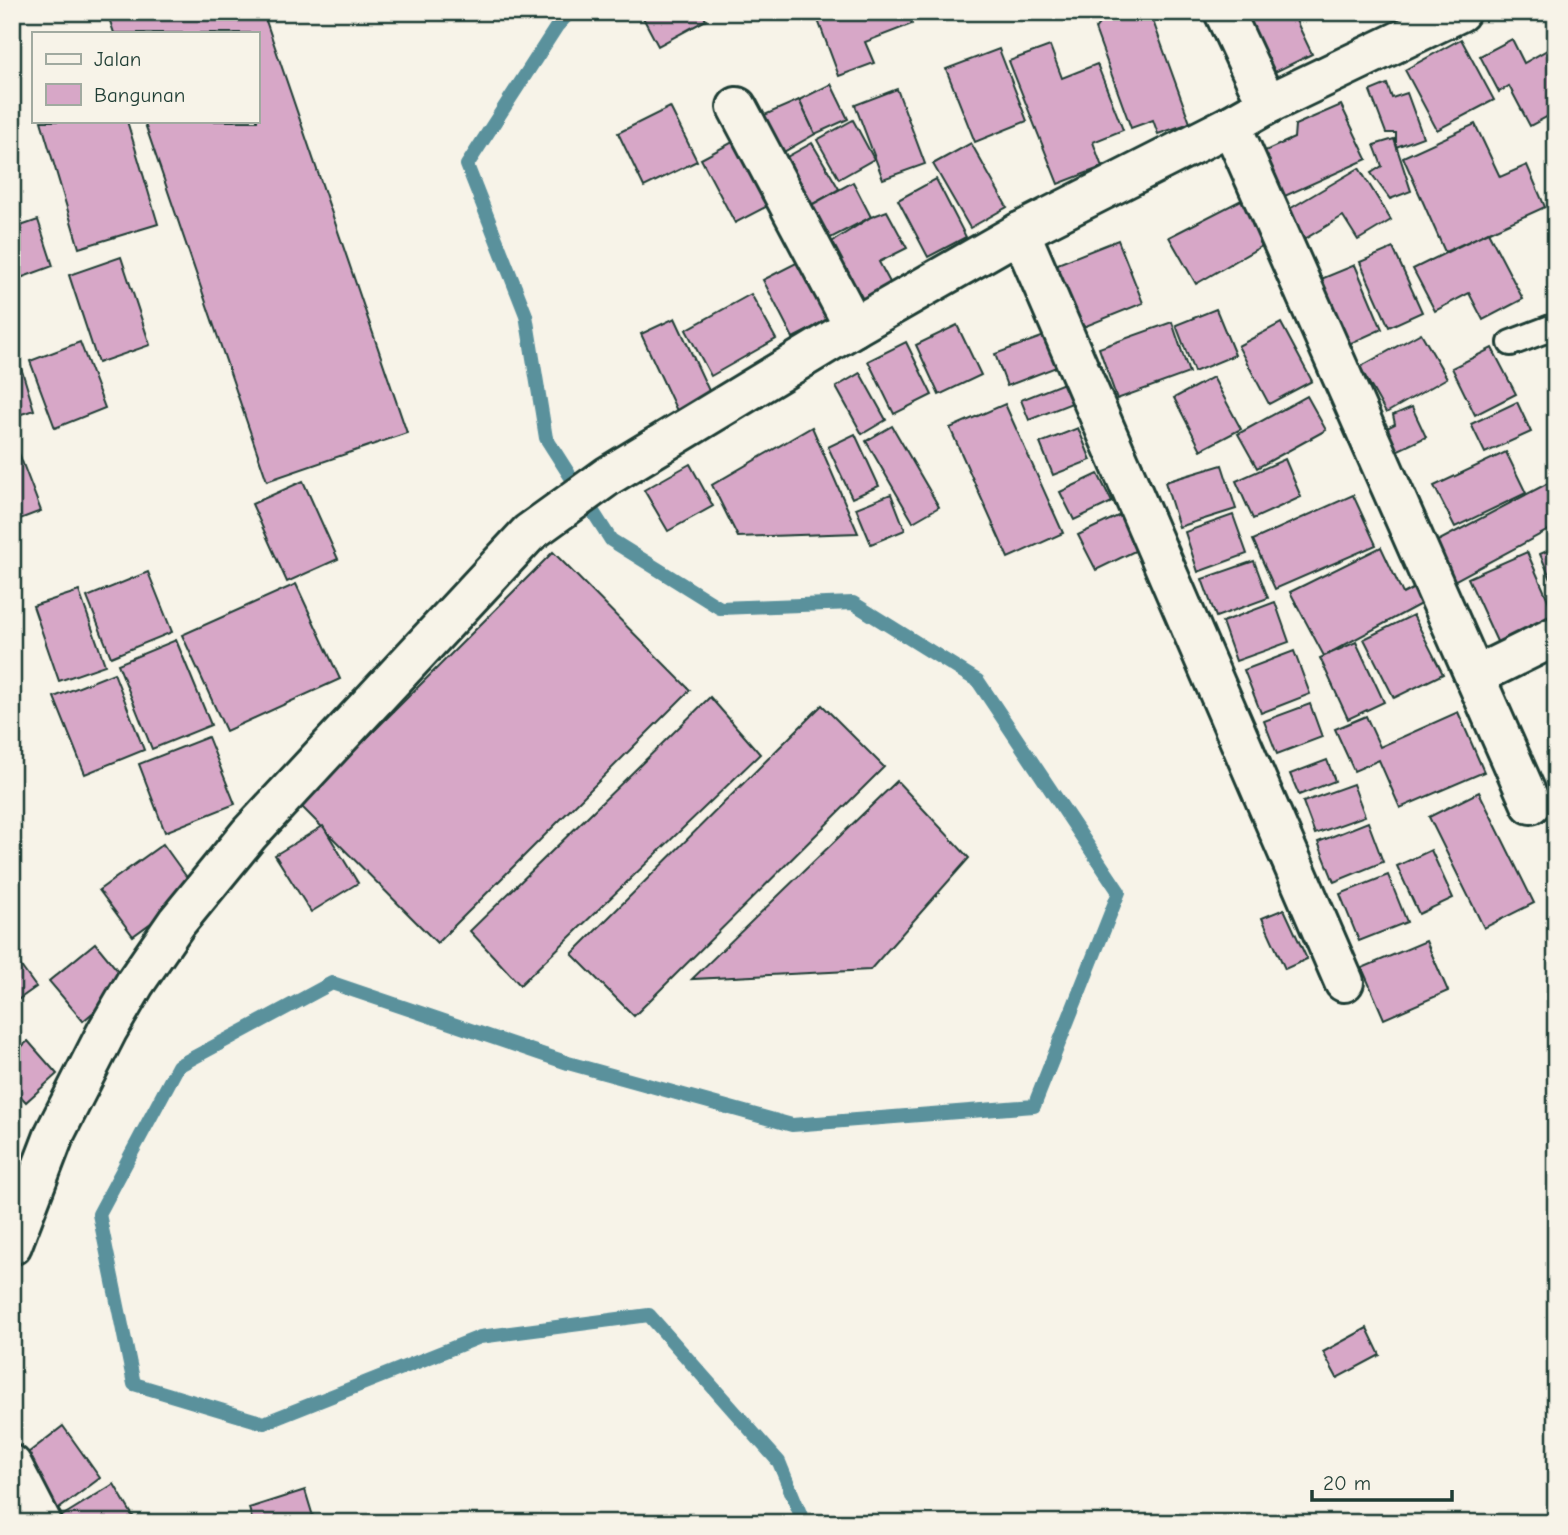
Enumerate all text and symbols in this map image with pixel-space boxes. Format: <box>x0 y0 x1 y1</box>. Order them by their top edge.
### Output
legend <box>32 32 259 122</box>
text: Jalan <box>94 47 141 71</box>
text: Bangunan <box>94 83 185 107</box>
scale bar <box>1312 1458 1452 1502</box>
text: 20 m <box>1323 1471 1371 1495</box>

